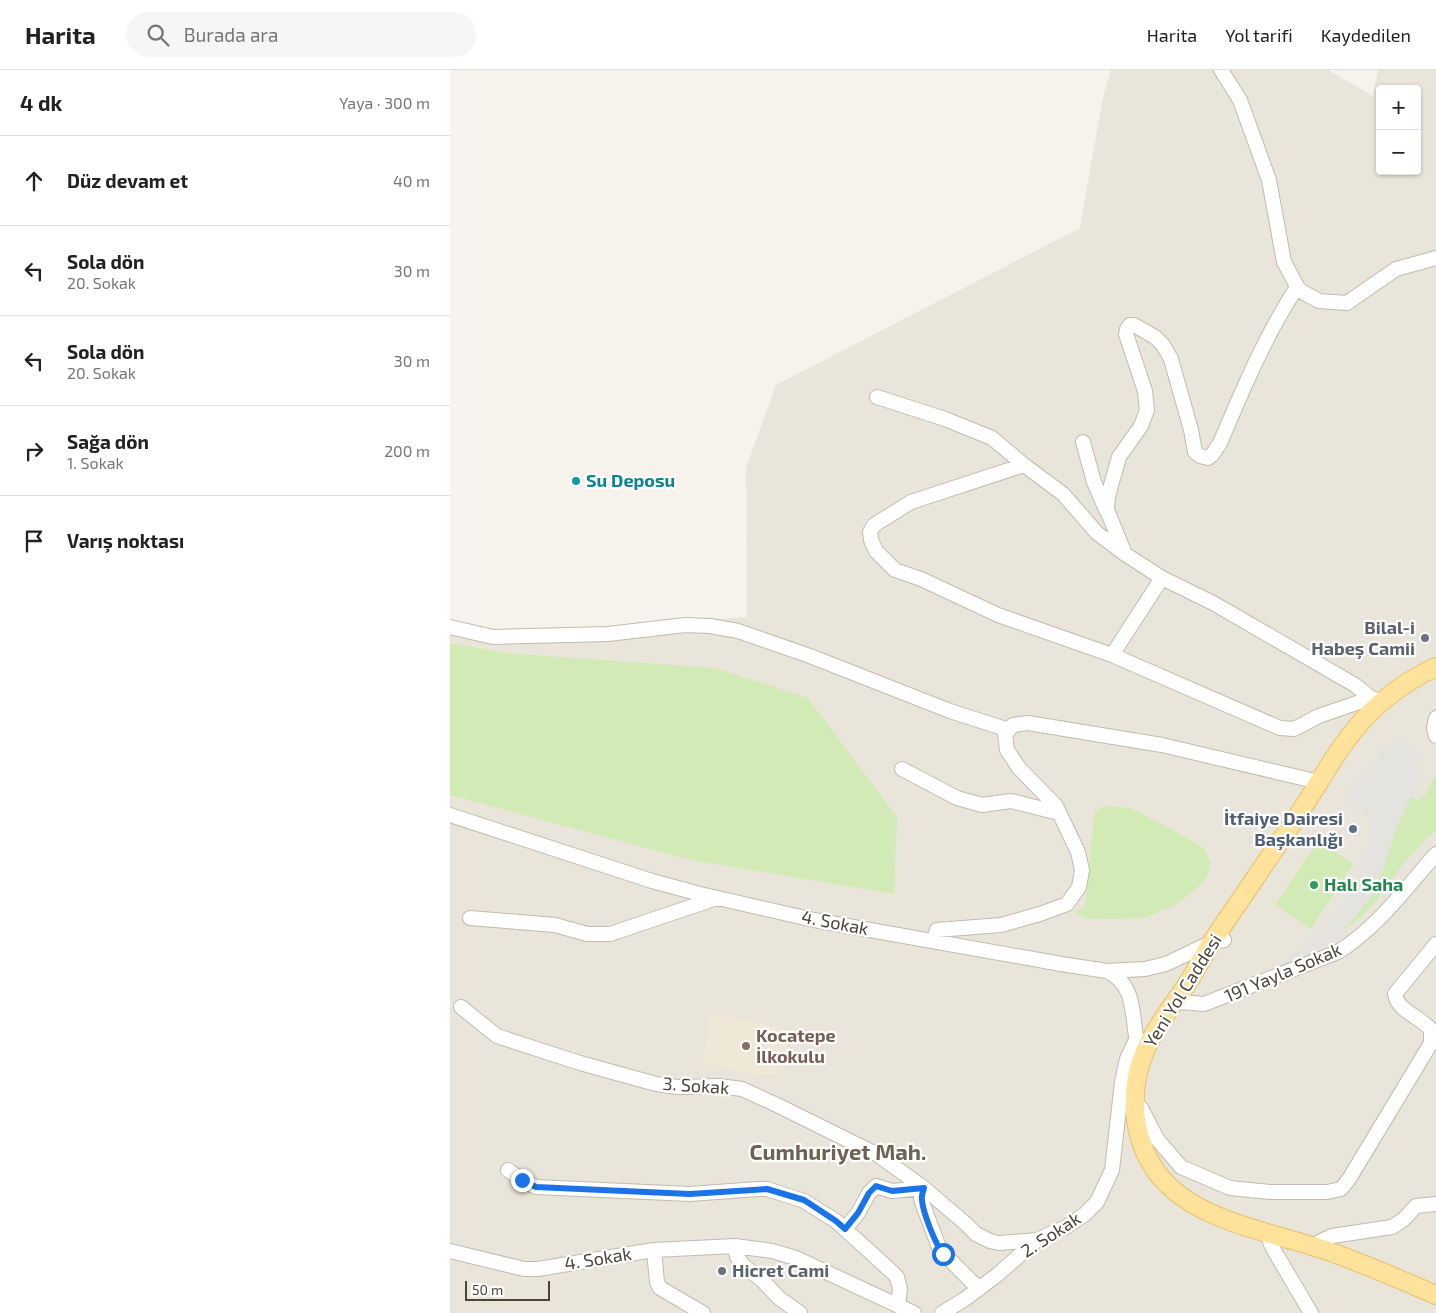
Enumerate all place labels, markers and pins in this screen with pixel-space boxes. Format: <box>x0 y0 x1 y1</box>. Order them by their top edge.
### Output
place label: Su Deposu <box>586 469 675 491</box>
marker: Su Deposu <box>570 475 582 487</box>
place label: Bilal-i Habeş Camii <box>1311 616 1415 660</box>
marker: Bilal-i Habeş Camii <box>1419 632 1431 644</box>
place label: İtfaiye Dairesi Başkanlığı <box>1224 807 1343 851</box>
marker: İtfaiye Dairesi Başkanlığı <box>1347 823 1359 835</box>
place label: Halı Saha <box>1324 873 1403 895</box>
marker: Halı Saha <box>1308 879 1320 891</box>
place label: Kocatepe İlkokulu <box>756 1024 836 1067</box>
marker: Kocatepe İlkokulu <box>740 1040 752 1052</box>
place label: Hicret Cami <box>732 1259 829 1281</box>
marker: Hicret Cami <box>716 1265 728 1277</box>

